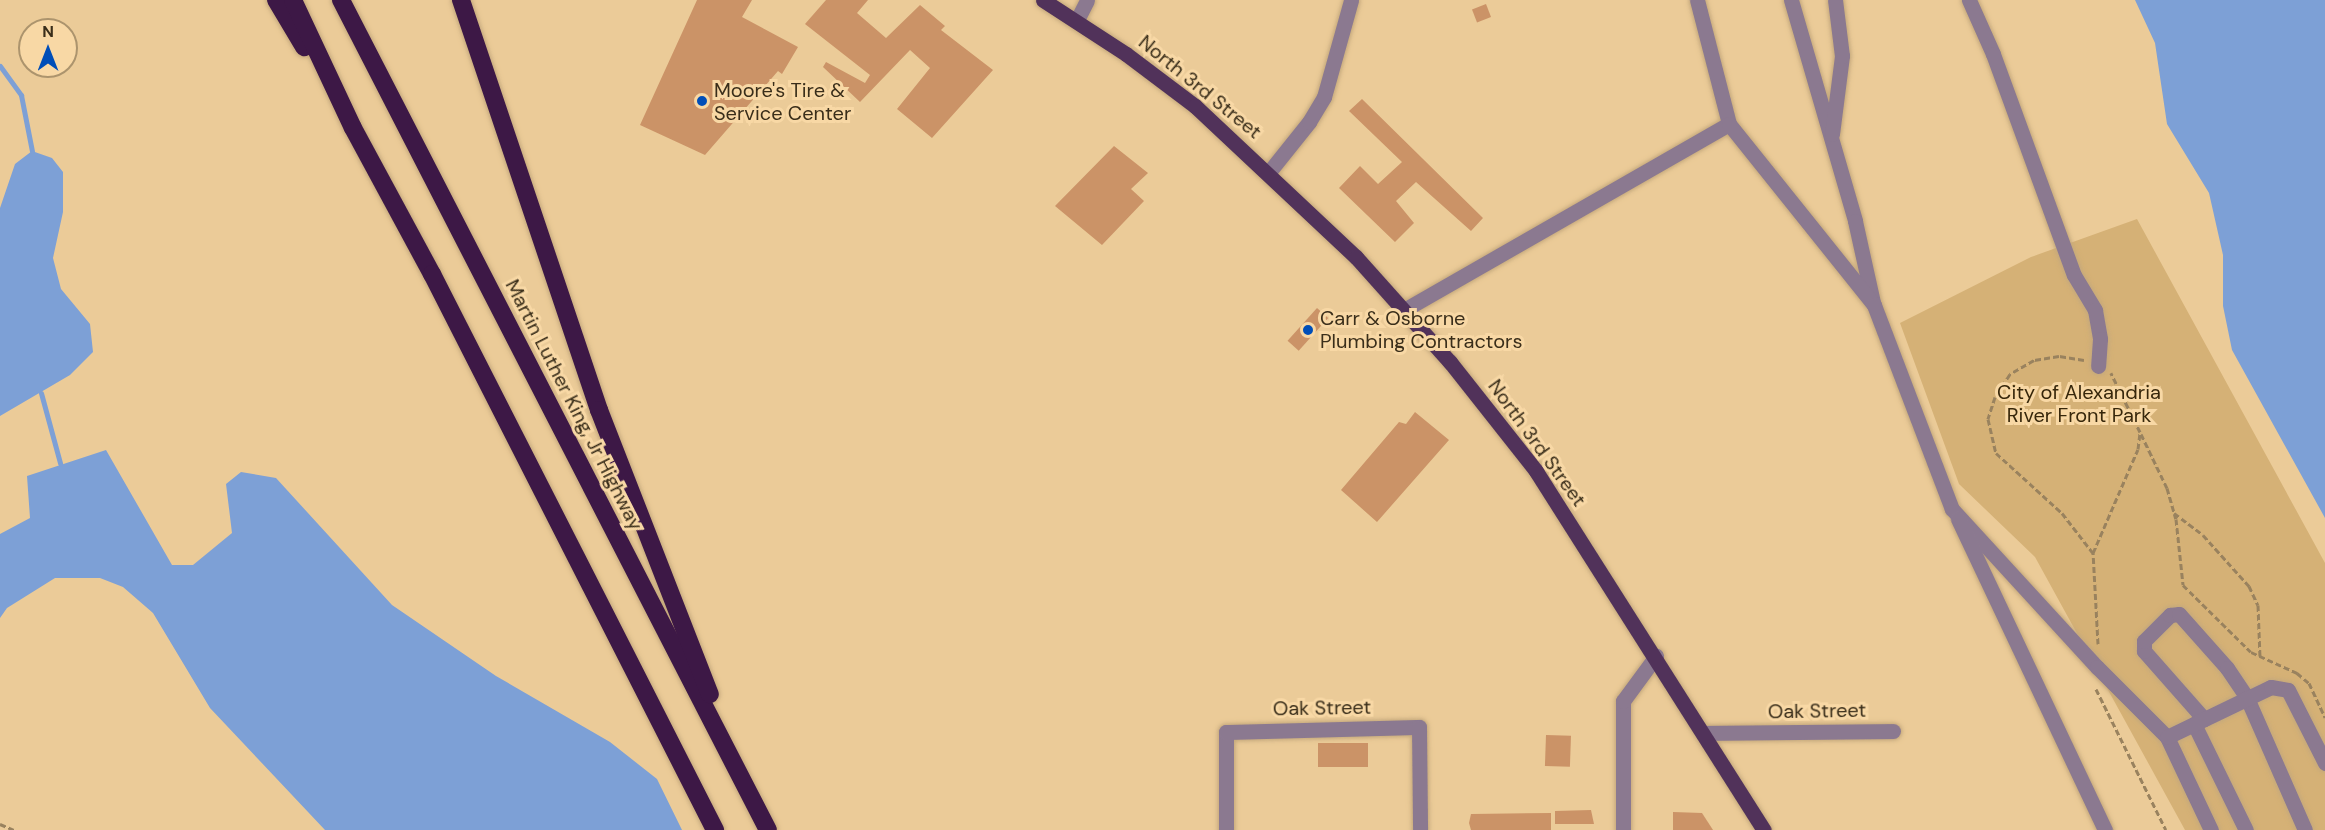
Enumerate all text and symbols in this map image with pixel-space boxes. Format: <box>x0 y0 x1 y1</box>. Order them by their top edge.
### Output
north arrow <box>18 18 78 78</box>
text: N <box>42 21 54 42</box>
street label: North 3rd Street <box>1134 30 1266 144</box>
place label: Moore's Tire & Service Center <box>714 78 851 125</box>
marker: Moore's Tire & Service Center <box>695 94 709 108</box>
street label: Martin Luther King, Jr Highway <box>500 275 648 535</box>
place label: Carr & Osborne Plumbing Contractors <box>1320 306 1522 353</box>
marker: Carr & Osborne Plumbing Contractors <box>1301 323 1315 337</box>
street label: North 3rd Street <box>1483 375 1591 511</box>
park label: City of Alexandria River Front Park <box>1997 381 2161 428</box>
street label: Oak Street <box>1273 695 1371 721</box>
street label: Oak Street <box>1768 698 1866 724</box>

